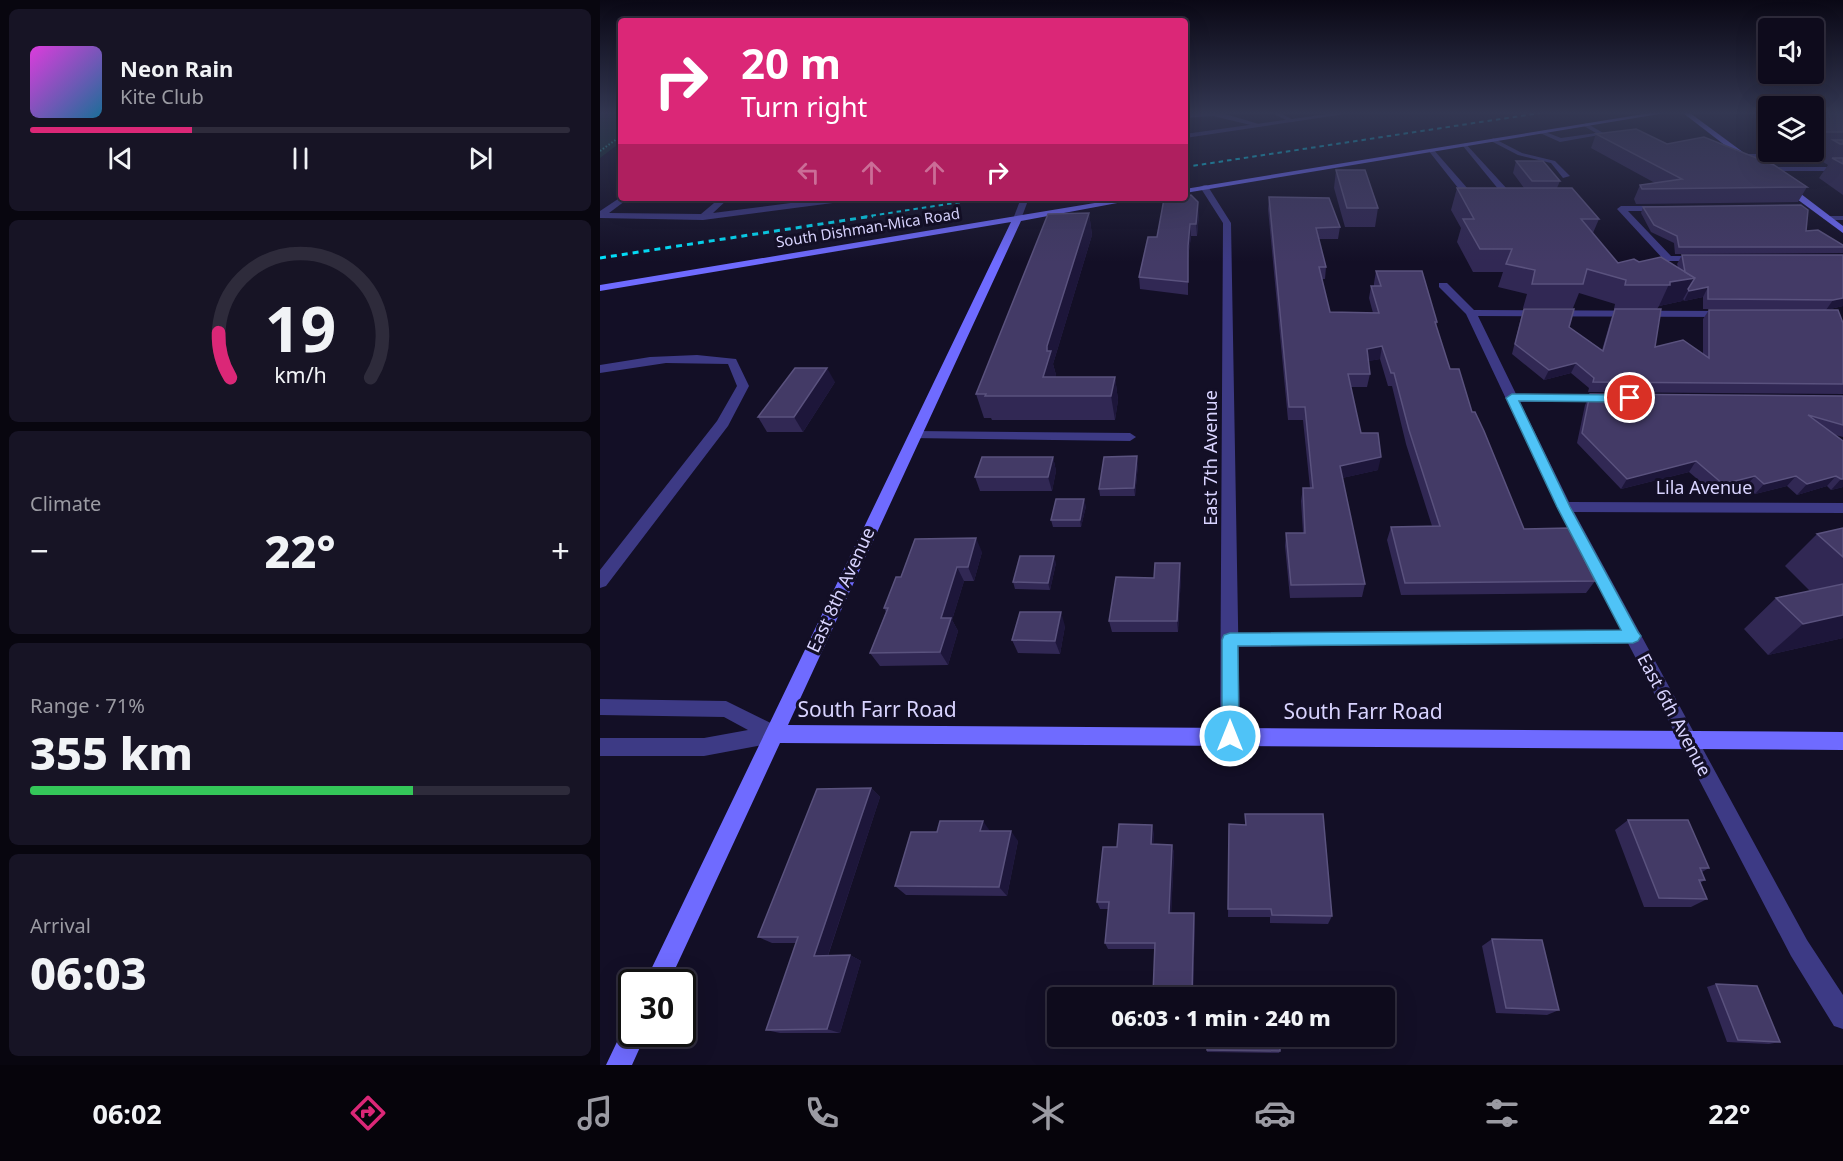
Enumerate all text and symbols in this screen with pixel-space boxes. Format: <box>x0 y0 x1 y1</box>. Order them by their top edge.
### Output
map controls <box>1758 18 1824 162</box>
button: sound <box>1758 18 1824 84</box>
text: 20 m <box>741 34 841 91</box>
icon: right <box>642 42 720 120</box>
text: Neon Rain <box>120 53 233 83</box>
text: Kite Club <box>120 83 204 110</box>
text: Turn right <box>741 88 867 125</box>
button: layers <box>1758 96 1824 162</box>
icon: previous <box>104 142 137 175</box>
icon: pause <box>284 142 317 175</box>
icon: next <box>464 142 497 175</box>
icon: left <box>792 156 825 189</box>
icon: ahead <box>855 156 888 189</box>
icon: ahead <box>918 156 951 189</box>
icon: right <box>981 156 1014 189</box>
street label: South Dishman-Mica Road <box>774 203 961 251</box>
text: 19 <box>264 285 336 370</box>
text: km/h <box>274 361 326 390</box>
pin <box>1604 372 1655 423</box>
icon: arrive <box>1613 381 1646 414</box>
street label: East 7th Avenue <box>1198 390 1222 526</box>
street label: Lila Avenue <box>1656 475 1752 499</box>
text: Climate <box>30 490 101 517</box>
text: 22° <box>264 520 336 581</box>
street label: East 8th Avenue <box>801 523 880 656</box>
text: − <box>30 528 49 573</box>
text: + <box>551 528 570 573</box>
street label: East 6th Avenue <box>1632 649 1717 780</box>
text: Range · 71% <box>30 692 145 719</box>
street label: South Farr Road <box>797 695 957 723</box>
street label: South Farr Road <box>1283 697 1443 725</box>
position arrow <box>1198 704 1262 768</box>
text: 355 km <box>30 722 193 783</box>
text: Arrival <box>30 912 91 939</box>
text: 06:03 <box>30 942 147 1003</box>
speed limit sign: 30 <box>618 969 696 1047</box>
text: 06:03 · 1 min · 240 m <box>1111 1002 1331 1032</box>
icon: directions <box>347 1092 389 1134</box>
icon: music <box>574 1092 616 1134</box>
icon: phone <box>801 1092 843 1134</box>
icon: climate <box>1027 1092 1069 1134</box>
icon: car <box>1254 1092 1296 1134</box>
icon: filters <box>1481 1092 1523 1134</box>
text: 06:02 <box>92 1095 162 1132</box>
text: 22° <box>1708 1095 1751 1132</box>

